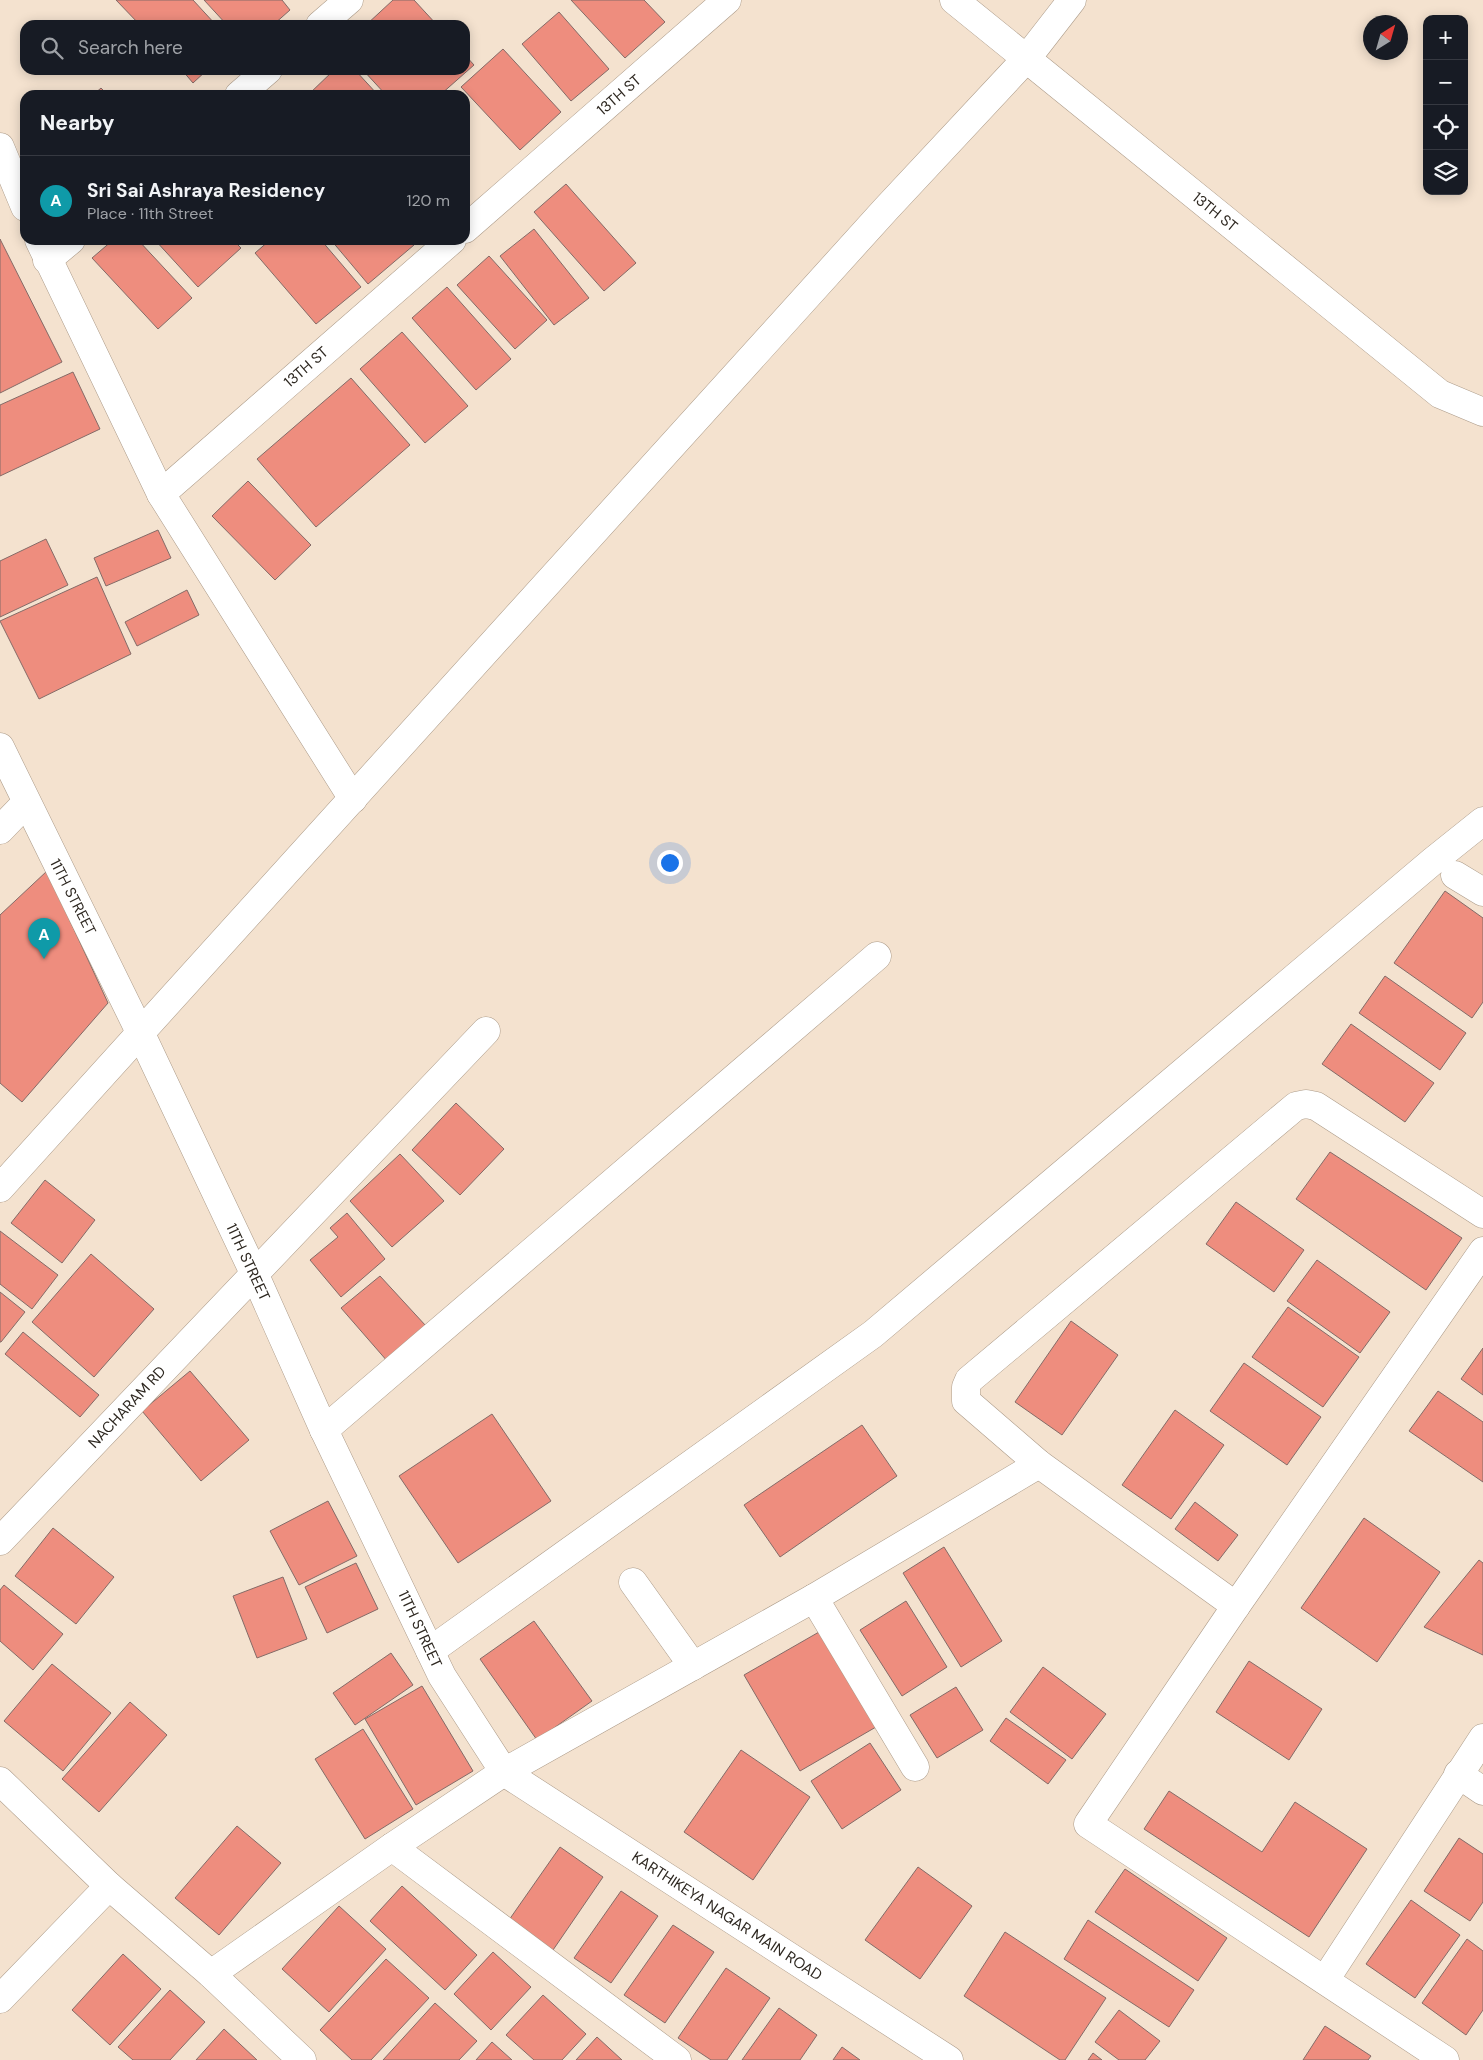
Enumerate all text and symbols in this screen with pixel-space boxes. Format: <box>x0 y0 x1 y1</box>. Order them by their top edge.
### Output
north arrow <box>1363 15 1408 60</box>
map controls <box>1423 15 1468 195</box>
button: + <box>1423 15 1468 60</box>
search box <box>20 20 470 75</box>
icon: search <box>38 34 66 62</box>
text: Search here <box>78 35 183 60</box>
button: − <box>1423 60 1468 105</box>
street label: 13TH ST <box>593 70 645 120</box>
button: locate <box>1423 105 1468 150</box>
text: Nearby <box>40 109 114 137</box>
button: layers <box>1423 150 1468 195</box>
text: Sri Sai Ashraya Residency <box>87 178 325 203</box>
street label: 13TH ST <box>1188 188 1242 236</box>
text: A <box>50 190 62 211</box>
text: 120 m <box>406 190 450 211</box>
text: Place · 11th Street <box>87 203 214 224</box>
street label: 13TH ST <box>280 342 332 392</box>
your location <box>657 850 683 876</box>
street label: 11TH STREET <box>45 855 101 939</box>
pin: A <box>28 918 60 959</box>
street label: 11TH STREET <box>221 1220 275 1304</box>
street label: NACHARAM RD <box>84 1362 170 1452</box>
street label: 11TH STREET <box>393 1587 447 1671</box>
street label: KARTHIKEYA NAGAR MAIN ROAD <box>628 1847 826 1985</box>

